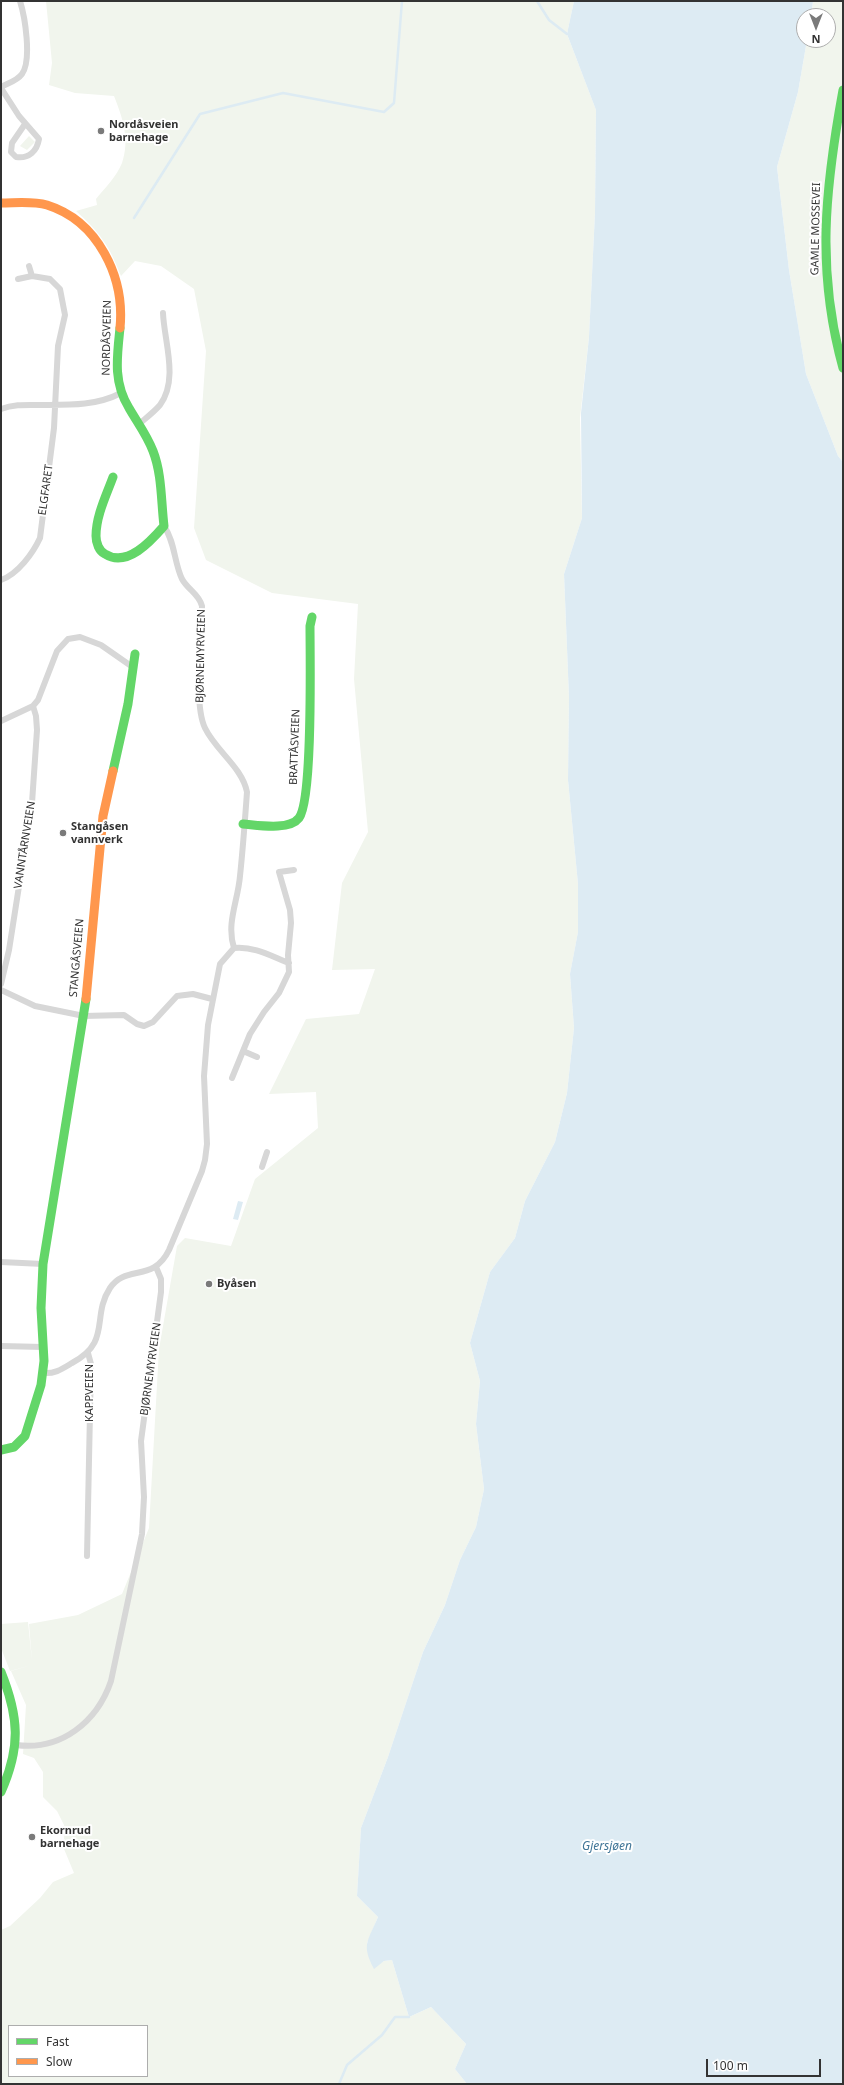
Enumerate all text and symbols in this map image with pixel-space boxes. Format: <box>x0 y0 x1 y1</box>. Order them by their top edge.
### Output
north arrow <box>796 8 836 48</box>
text: N <box>812 32 820 47</box>
place label: Nordåsveien barnehage <box>109 118 178 144</box>
marker: Nordåsveien barnehage <box>96 126 106 136</box>
street label: GAMLE MOSSEVEI <box>809 182 823 276</box>
street label: NORDÅSVEIEN <box>100 300 114 376</box>
street label: ELGFARET <box>36 464 56 516</box>
street label: BJØRNEMYRVEIEN <box>194 609 208 703</box>
street label: BRATTÅSVEIEN <box>287 709 303 785</box>
street label: VANNTÅRNVEIEN <box>12 800 38 890</box>
place label: Stangåsen vannverk <box>71 820 128 846</box>
marker: Stangåsen vannverk <box>58 828 68 838</box>
street label: STANGÅSVEIEN <box>67 918 87 998</box>
place label: Byåsen <box>217 1277 256 1291</box>
marker: Byåsen <box>204 1279 214 1289</box>
street label: BJØRNEMYRVEIEN <box>138 1322 164 1416</box>
street label: KAPPVEIEN <box>83 1364 97 1422</box>
place label: Ekornrud barnehage <box>40 1824 99 1850</box>
marker: Ekornrud barnehage <box>27 1832 37 1842</box>
water label: Gjersjøen <box>582 1840 632 1854</box>
legend <box>8 2025 148 2077</box>
text: Fast <box>46 2033 69 2050</box>
scale bar <box>708 2051 823 2077</box>
text: Slow <box>46 2053 72 2070</box>
text: 100 m <box>713 2057 748 2074</box>

